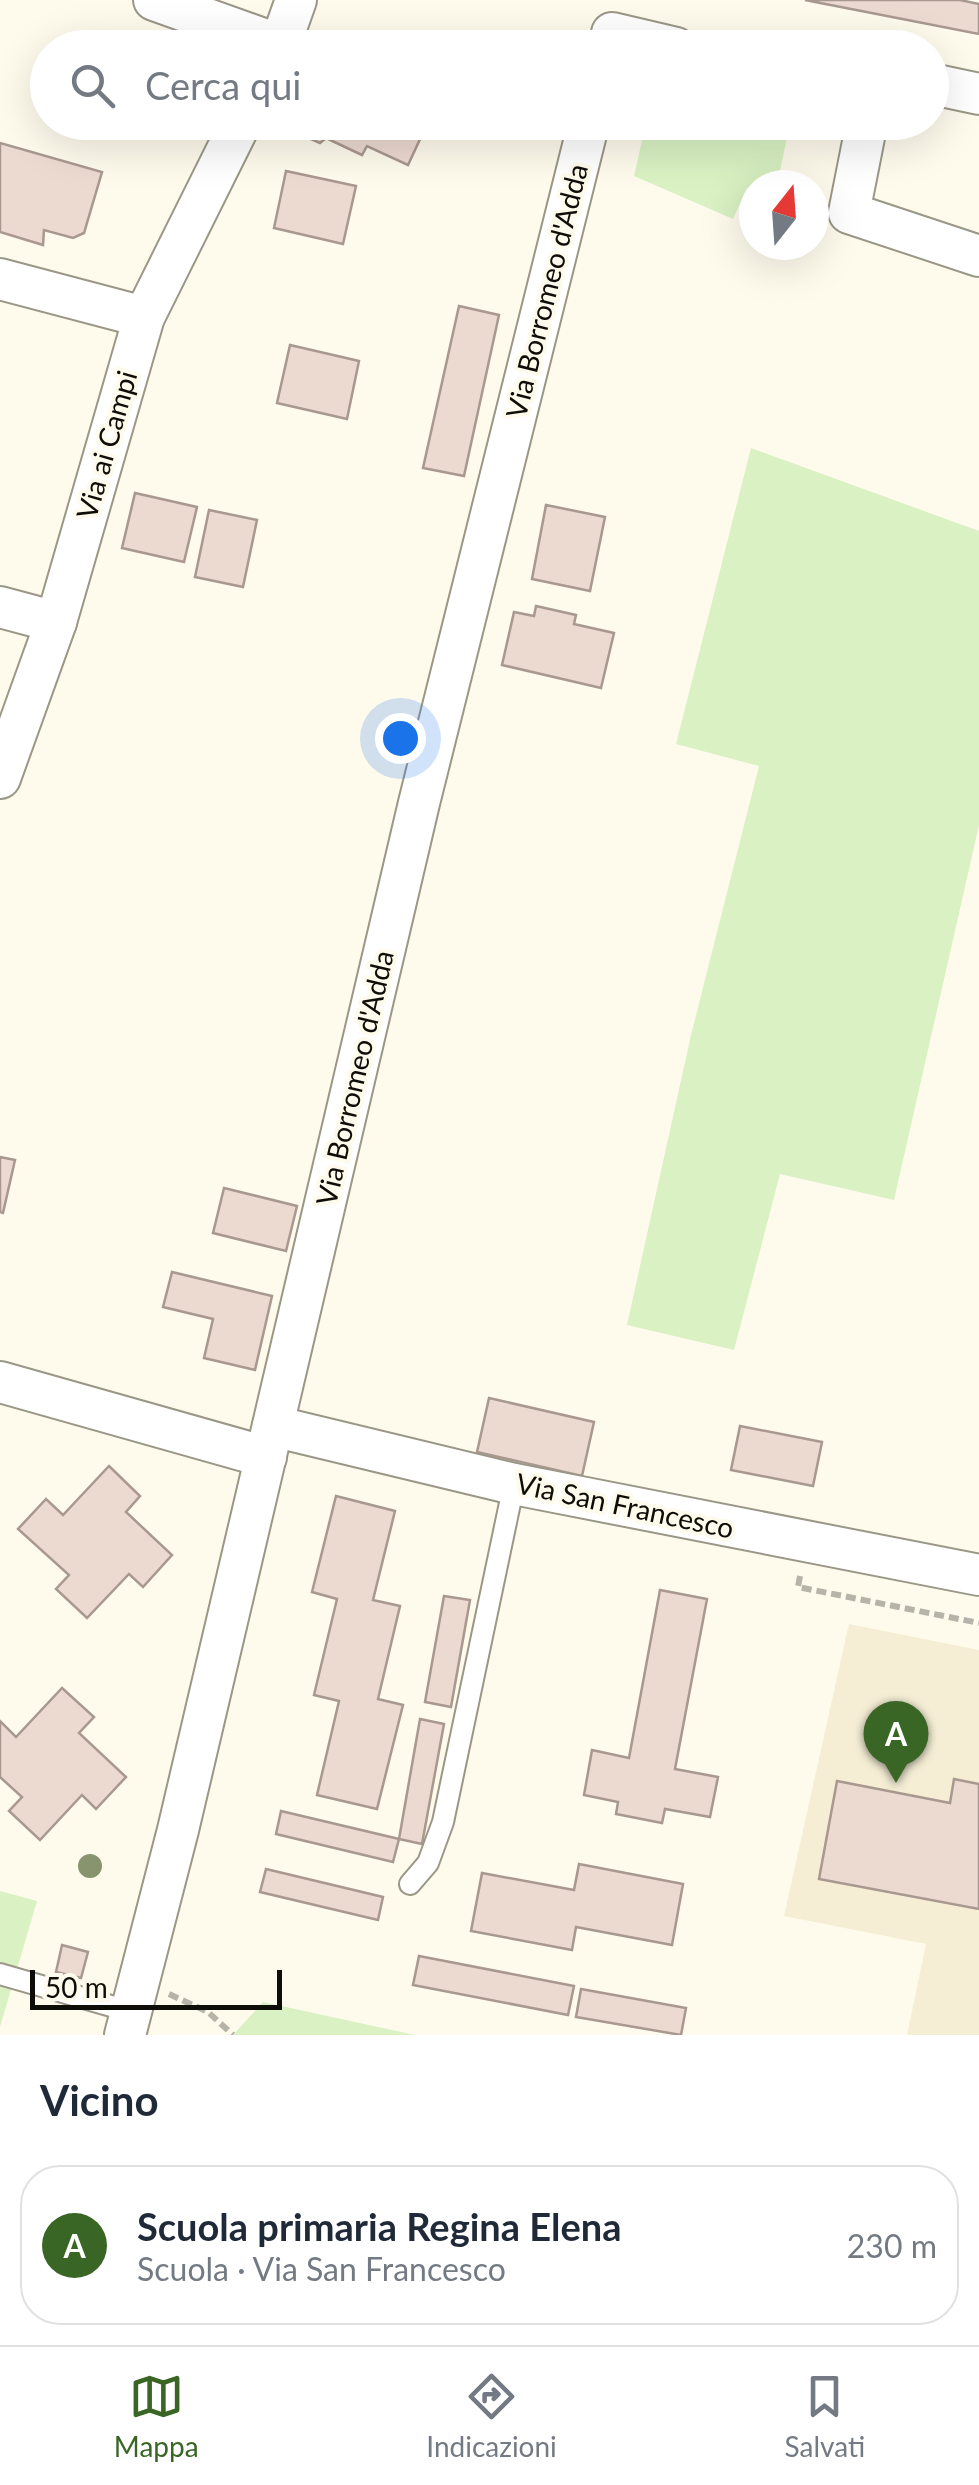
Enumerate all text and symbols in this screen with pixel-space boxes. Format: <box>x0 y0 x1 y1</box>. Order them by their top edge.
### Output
search box <box>30 30 949 140</box>
icon: search <box>65 58 120 113</box>
text: Cerca qui <box>145 62 301 108</box>
street label: Via Borromeo d'Adda <box>498 160 594 421</box>
north arrow <box>739 170 829 260</box>
street label: Via ai Campi <box>69 367 143 523</box>
your location <box>375 713 426 764</box>
street label: Via Borromeo d'Adda <box>308 947 400 1209</box>
street label: Via San Francesco <box>513 1465 737 1545</box>
pin: A <box>864 1700 928 1783</box>
scale bar <box>30 1965 282 2010</box>
text: 50 m <box>45 1970 108 2004</box>
text: Vicino <box>40 2075 159 2125</box>
text: Scuola primaria Regina Elena <box>137 2203 622 2249</box>
text: A <box>63 2226 86 2265</box>
text: 230 m <box>847 2226 937 2265</box>
text: Scuola · Via San Francesco <box>137 2249 506 2288</box>
tab: Mappa <box>114 2369 199 2463</box>
tab: Indicazioni <box>426 2369 557 2463</box>
tab: Salvati <box>785 2369 865 2463</box>

